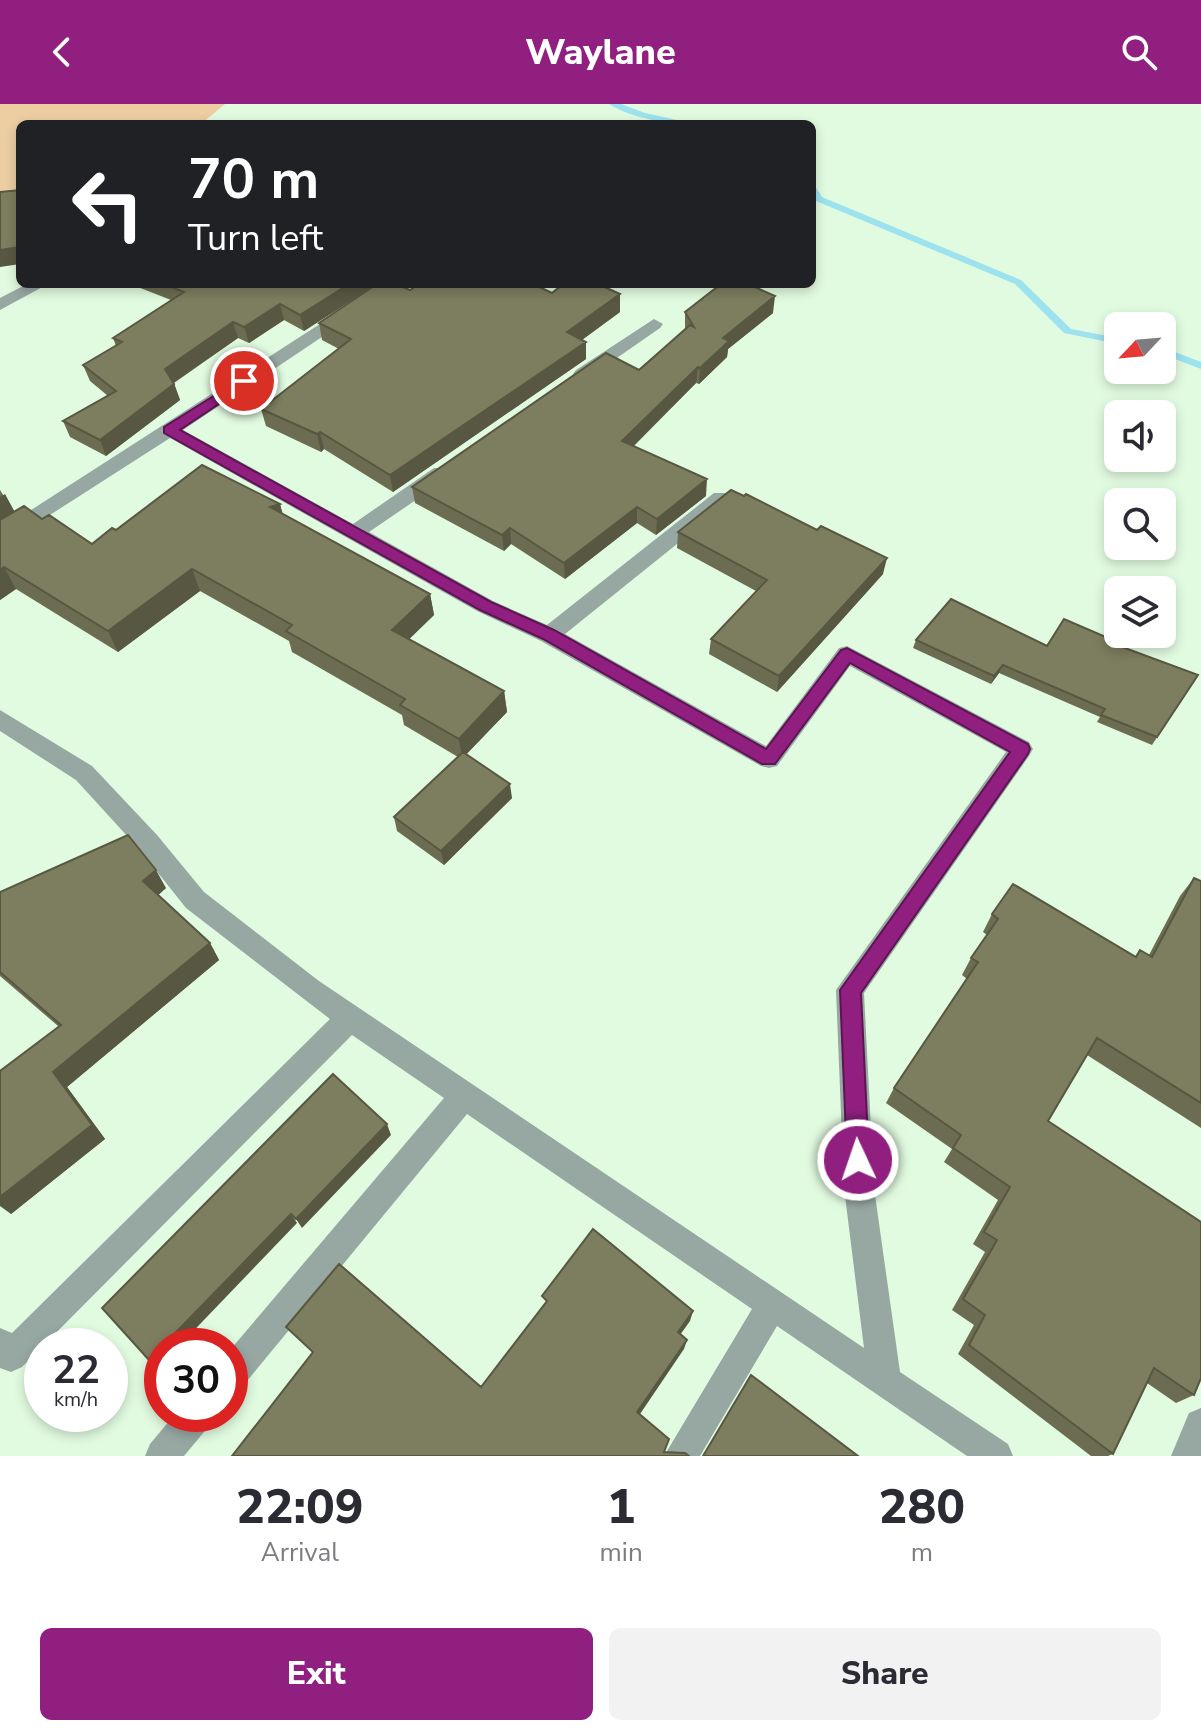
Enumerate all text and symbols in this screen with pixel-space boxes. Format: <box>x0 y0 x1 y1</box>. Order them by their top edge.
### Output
text: Waylane <box>525 28 676 77</box>
icon: back <box>40 30 84 74</box>
icon: search <box>1117 30 1161 74</box>
text: 70 m <box>188 141 319 218</box>
icon: left <box>56 152 160 256</box>
text: Turn left <box>188 214 323 263</box>
north arrow <box>1104 312 1176 384</box>
map controls <box>1104 312 1176 648</box>
pin <box>210 347 278 415</box>
icon: arrive <box>222 359 266 403</box>
button: sound <box>1104 400 1176 472</box>
button: search <box>1104 488 1176 560</box>
button: layers <box>1104 576 1176 648</box>
position arrow <box>816 1118 900 1202</box>
speed limit sign: 30 <box>144 1328 248 1432</box>
text: 22 <box>52 1343 100 1397</box>
text: km/h <box>54 1386 98 1413</box>
text: 22:09 <box>236 1474 364 1540</box>
text: 1 <box>607 1474 636 1540</box>
text: 280 <box>879 1474 965 1540</box>
text: Arrival <box>261 1535 339 1570</box>
text: min <box>600 1535 643 1570</box>
text: m <box>911 1535 933 1570</box>
button: Exit <box>40 1628 593 1720</box>
button: Share <box>609 1628 1161 1720</box>

